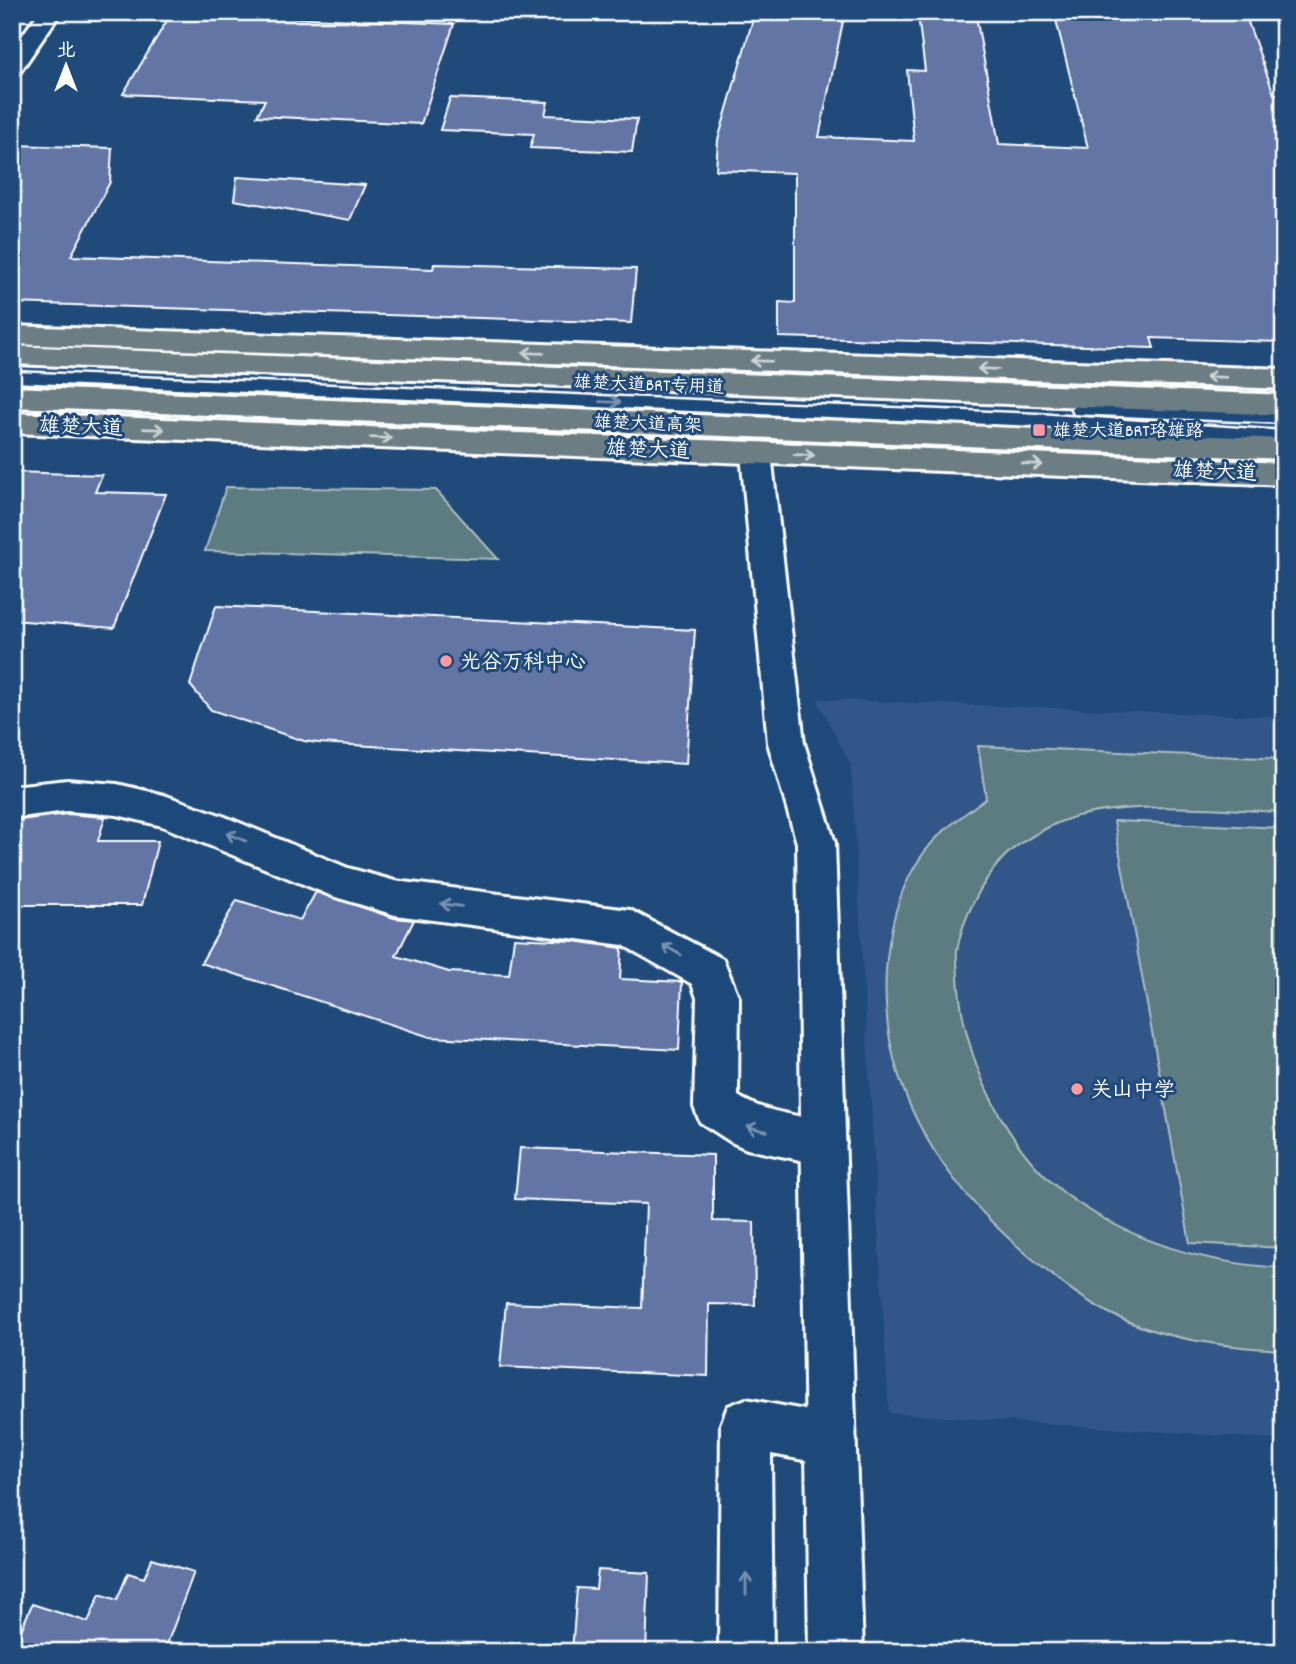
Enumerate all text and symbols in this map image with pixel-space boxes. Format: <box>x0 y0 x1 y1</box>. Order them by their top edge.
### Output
north arrow <box>32 32 102 102</box>
text: 北 <box>56 39 76 66</box>
one-way arrow <box>522 347 545 360</box>
one-way arrow <box>750 355 773 368</box>
one-way arrow <box>977 362 1000 376</box>
one-way arrow <box>1204 370 1227 383</box>
street label: 雄楚大道BRT专用道 <box>573 371 725 402</box>
one-way arrow <box>598 395 621 408</box>
street label: 雄楚大道高架 <box>594 411 702 440</box>
street label: 雄楚大道 <box>38 413 123 445</box>
place label: 雄楚大道BRT珞雄路 <box>1053 420 1204 445</box>
marker: 雄楚大道BRT珞雄路 <box>1031 422 1047 438</box>
one-way arrow <box>142 423 165 436</box>
one-way arrow <box>369 432 392 445</box>
street label: 雄楚大道 <box>605 436 690 468</box>
one-way arrow <box>793 449 816 462</box>
one-way arrow <box>1020 457 1043 470</box>
street label: 雄楚大道 <box>1172 458 1257 490</box>
place label: 光谷万科中心 <box>460 649 586 679</box>
marker: 光谷万科中心 <box>438 653 454 669</box>
one-way arrow <box>225 830 247 843</box>
one-way arrow <box>440 898 463 911</box>
one-way arrow <box>662 943 682 957</box>
place label: 关山中学 <box>1091 1077 1175 1107</box>
marker: 关山中学 <box>1069 1081 1085 1097</box>
one-way arrow <box>746 1122 769 1135</box>
one-way arrow <box>739 1572 753 1595</box>

